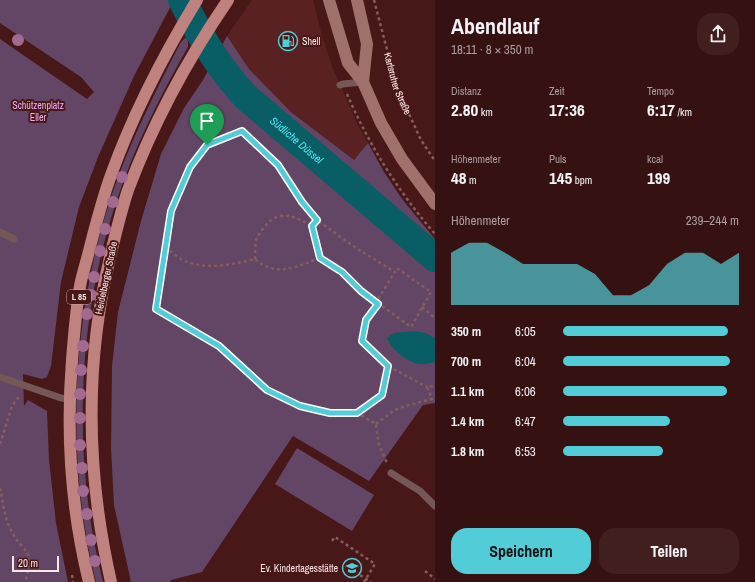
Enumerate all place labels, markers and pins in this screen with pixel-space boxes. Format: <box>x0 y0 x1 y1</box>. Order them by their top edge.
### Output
fuel station icon: Shell <box>277 30 299 52</box>
place label: Shell <box>302 35 320 48</box>
pin <box>190 104 224 145</box>
school or university icon: Ev. Kindertagesstätte <box>341 557 363 579</box>
place label: Ev. Kindertagesstätte <box>260 562 338 575</box>

